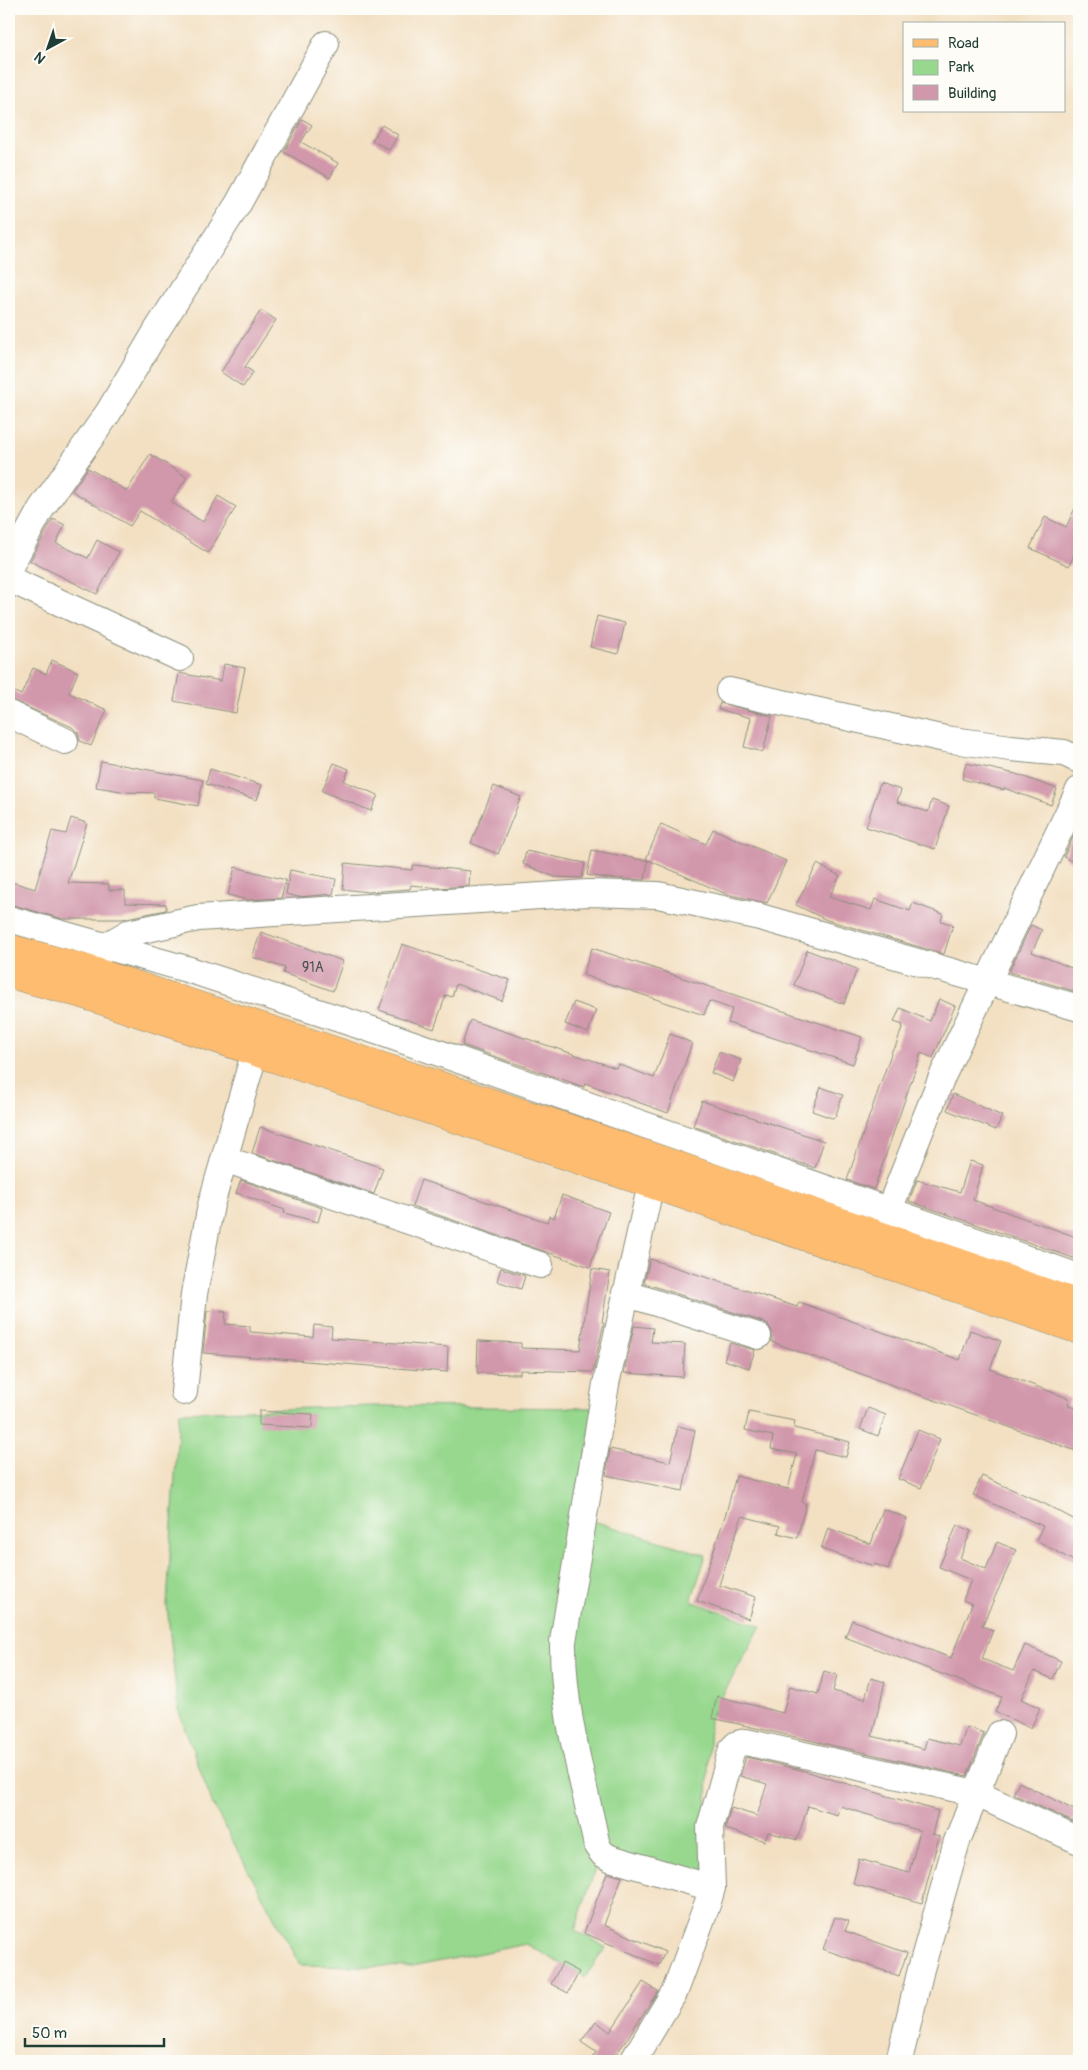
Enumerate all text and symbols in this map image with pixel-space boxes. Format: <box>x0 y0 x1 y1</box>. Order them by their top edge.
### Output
north arrow <box>22 22 72 72</box>
legend <box>903 22 1066 112</box>
text: Road <box>948 34 979 53</box>
text: N <box>31 48 49 67</box>
text: Park <box>948 58 975 77</box>
text: Building <box>948 84 996 103</box>
house number: 91А <box>302 959 324 976</box>
scale bar <box>25 2015 164 2047</box>
text: 50 m <box>32 2024 67 2043</box>

